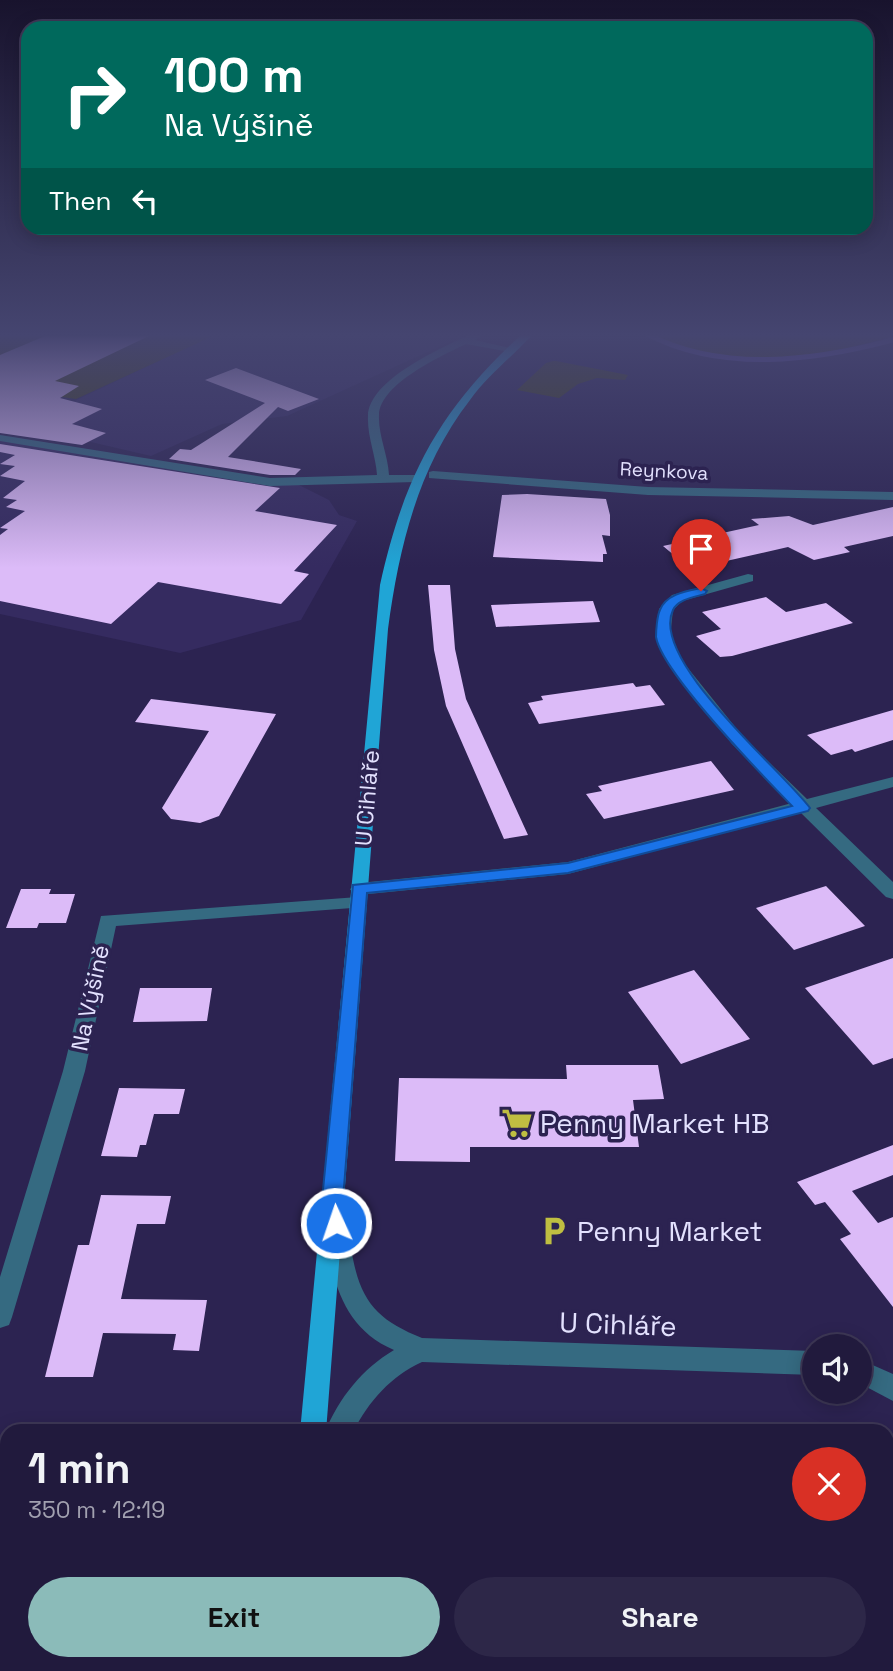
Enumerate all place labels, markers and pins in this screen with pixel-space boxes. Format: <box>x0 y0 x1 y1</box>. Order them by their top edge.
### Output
pin <box>671 519 731 591</box>
place label: Penny Market HB <box>540 1105 770 1141</box>
supermarket icon: Penny Market HB <box>500 1106 534 1140</box>
place label: Penny Market <box>577 1213 763 1249</box>
parking icon: Penny Market <box>537 1214 571 1248</box>

